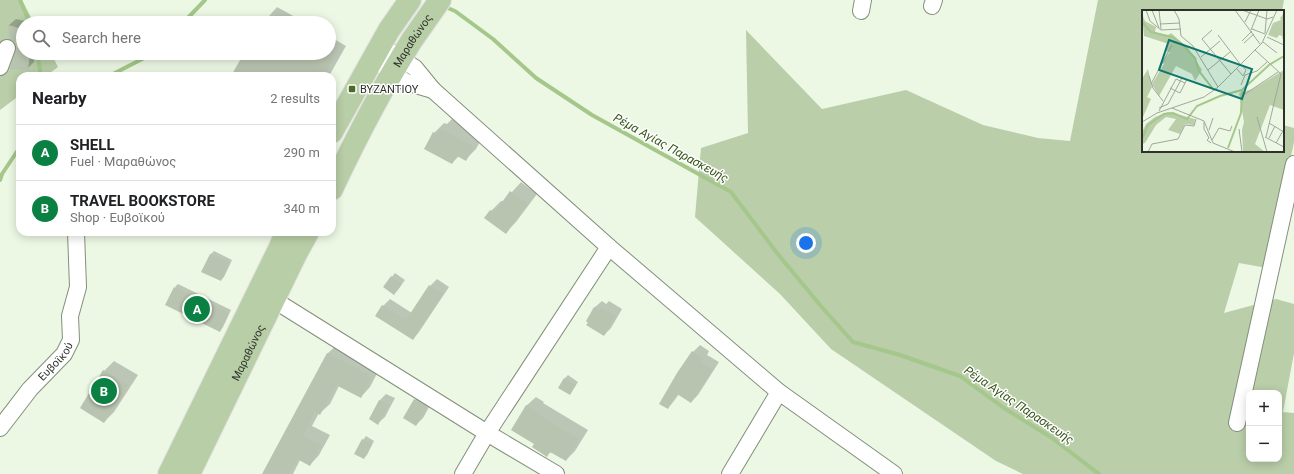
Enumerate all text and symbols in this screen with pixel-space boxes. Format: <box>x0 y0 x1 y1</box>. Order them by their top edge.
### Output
inset map <box>1142 10 1284 152</box>
street label: Μαραθώνος <box>391 12 435 70</box>
search box <box>16 16 336 60</box>
icon: search <box>30 27 52 49</box>
text: Search here <box>62 29 141 47</box>
place label: ΒΥΖΑΝΤΙΟΥ <box>360 83 419 96</box>
marker: ΒΥΖΑΝΤΙΟΥ <box>347 84 357 94</box>
text: Nearby <box>32 88 87 108</box>
text: 2 results <box>270 91 320 106</box>
water label: Ρέμα Αγίας Παρασκευής <box>611 111 731 185</box>
text: SHELL <box>70 136 115 154</box>
text: A <box>41 145 49 160</box>
text: 290 m <box>283 145 320 160</box>
text: Fuel · Μαραθώνος <box>70 154 176 169</box>
text: TRAVEL BOOKSTORE <box>70 192 215 210</box>
text: B <box>41 201 49 216</box>
text: 340 m <box>283 201 320 216</box>
text: Shop · Ευβοϊκού <box>70 210 165 225</box>
your location <box>796 233 816 253</box>
pin: A <box>184 294 210 324</box>
street label: Μαραθώνος <box>229 322 268 383</box>
street label: Ευβοϊκού <box>36 340 76 384</box>
water label: Ρέμα Αγίας Παρασκευής <box>962 363 1076 447</box>
pin: B <box>91 376 117 406</box>
map controls <box>1246 390 1282 462</box>
button: + <box>1246 390 1282 426</box>
button: − <box>1246 426 1282 462</box>

